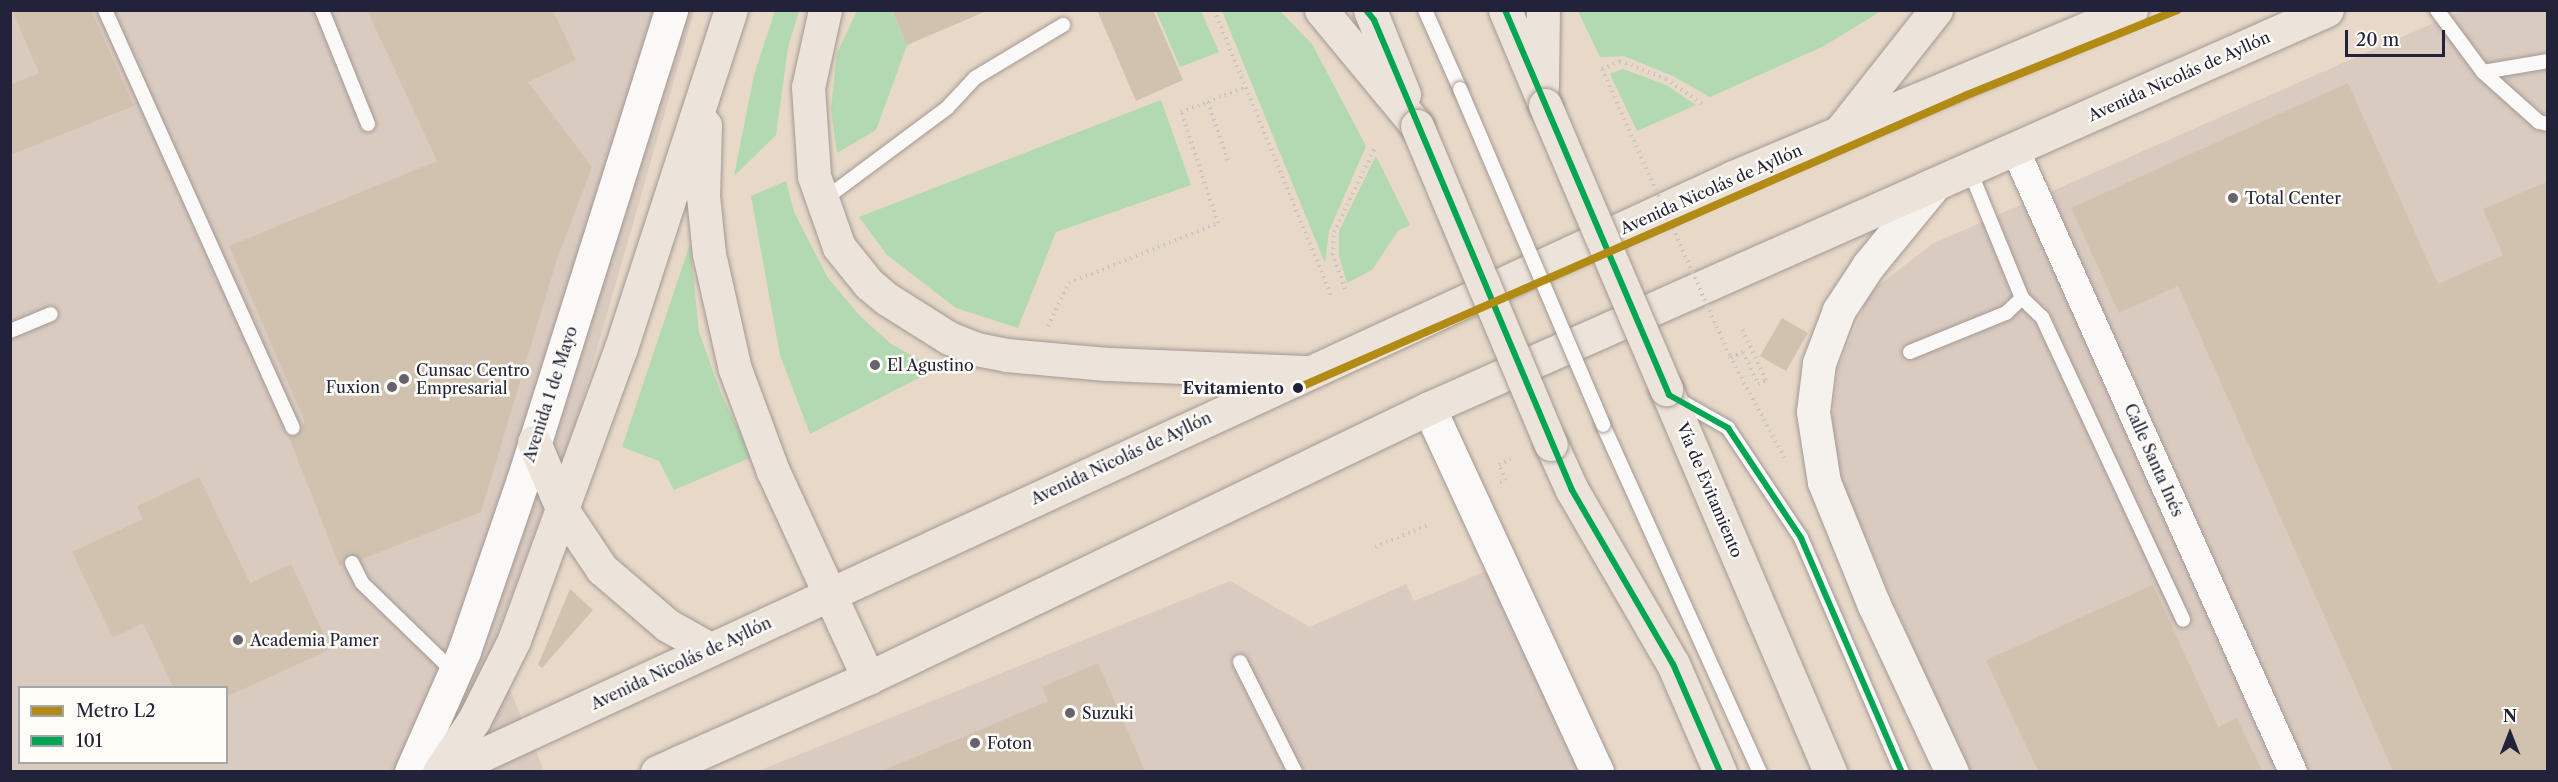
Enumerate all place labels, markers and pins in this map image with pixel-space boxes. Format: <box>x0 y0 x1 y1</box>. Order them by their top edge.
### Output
place label: Total Center <box>2245 188 2341 208</box>
marker: Total Center <box>2226 191 2240 205</box>
place label: El Agustino <box>887 355 974 375</box>
marker: El Agustino <box>868 358 882 372</box>
place label: Cunsac Centro Empresarial <box>416 360 530 398</box>
marker: Cunsac Centro Empresarial <box>397 372 411 386</box>
place label: Fuxion <box>326 377 380 397</box>
place label: Evitamiento <box>1183 378 1284 398</box>
marker: Evitamiento <box>1289 379 1307 397</box>
marker: Fuxion <box>385 380 399 394</box>
place label: Academia Pamer <box>250 630 379 650</box>
marker: Academia Pamer <box>231 633 245 647</box>
place label: Suzuki <box>1082 703 1134 723</box>
marker: Suzuki <box>1063 706 1077 720</box>
place label: Foton <box>987 733 1032 753</box>
marker: Foton <box>968 736 982 750</box>

